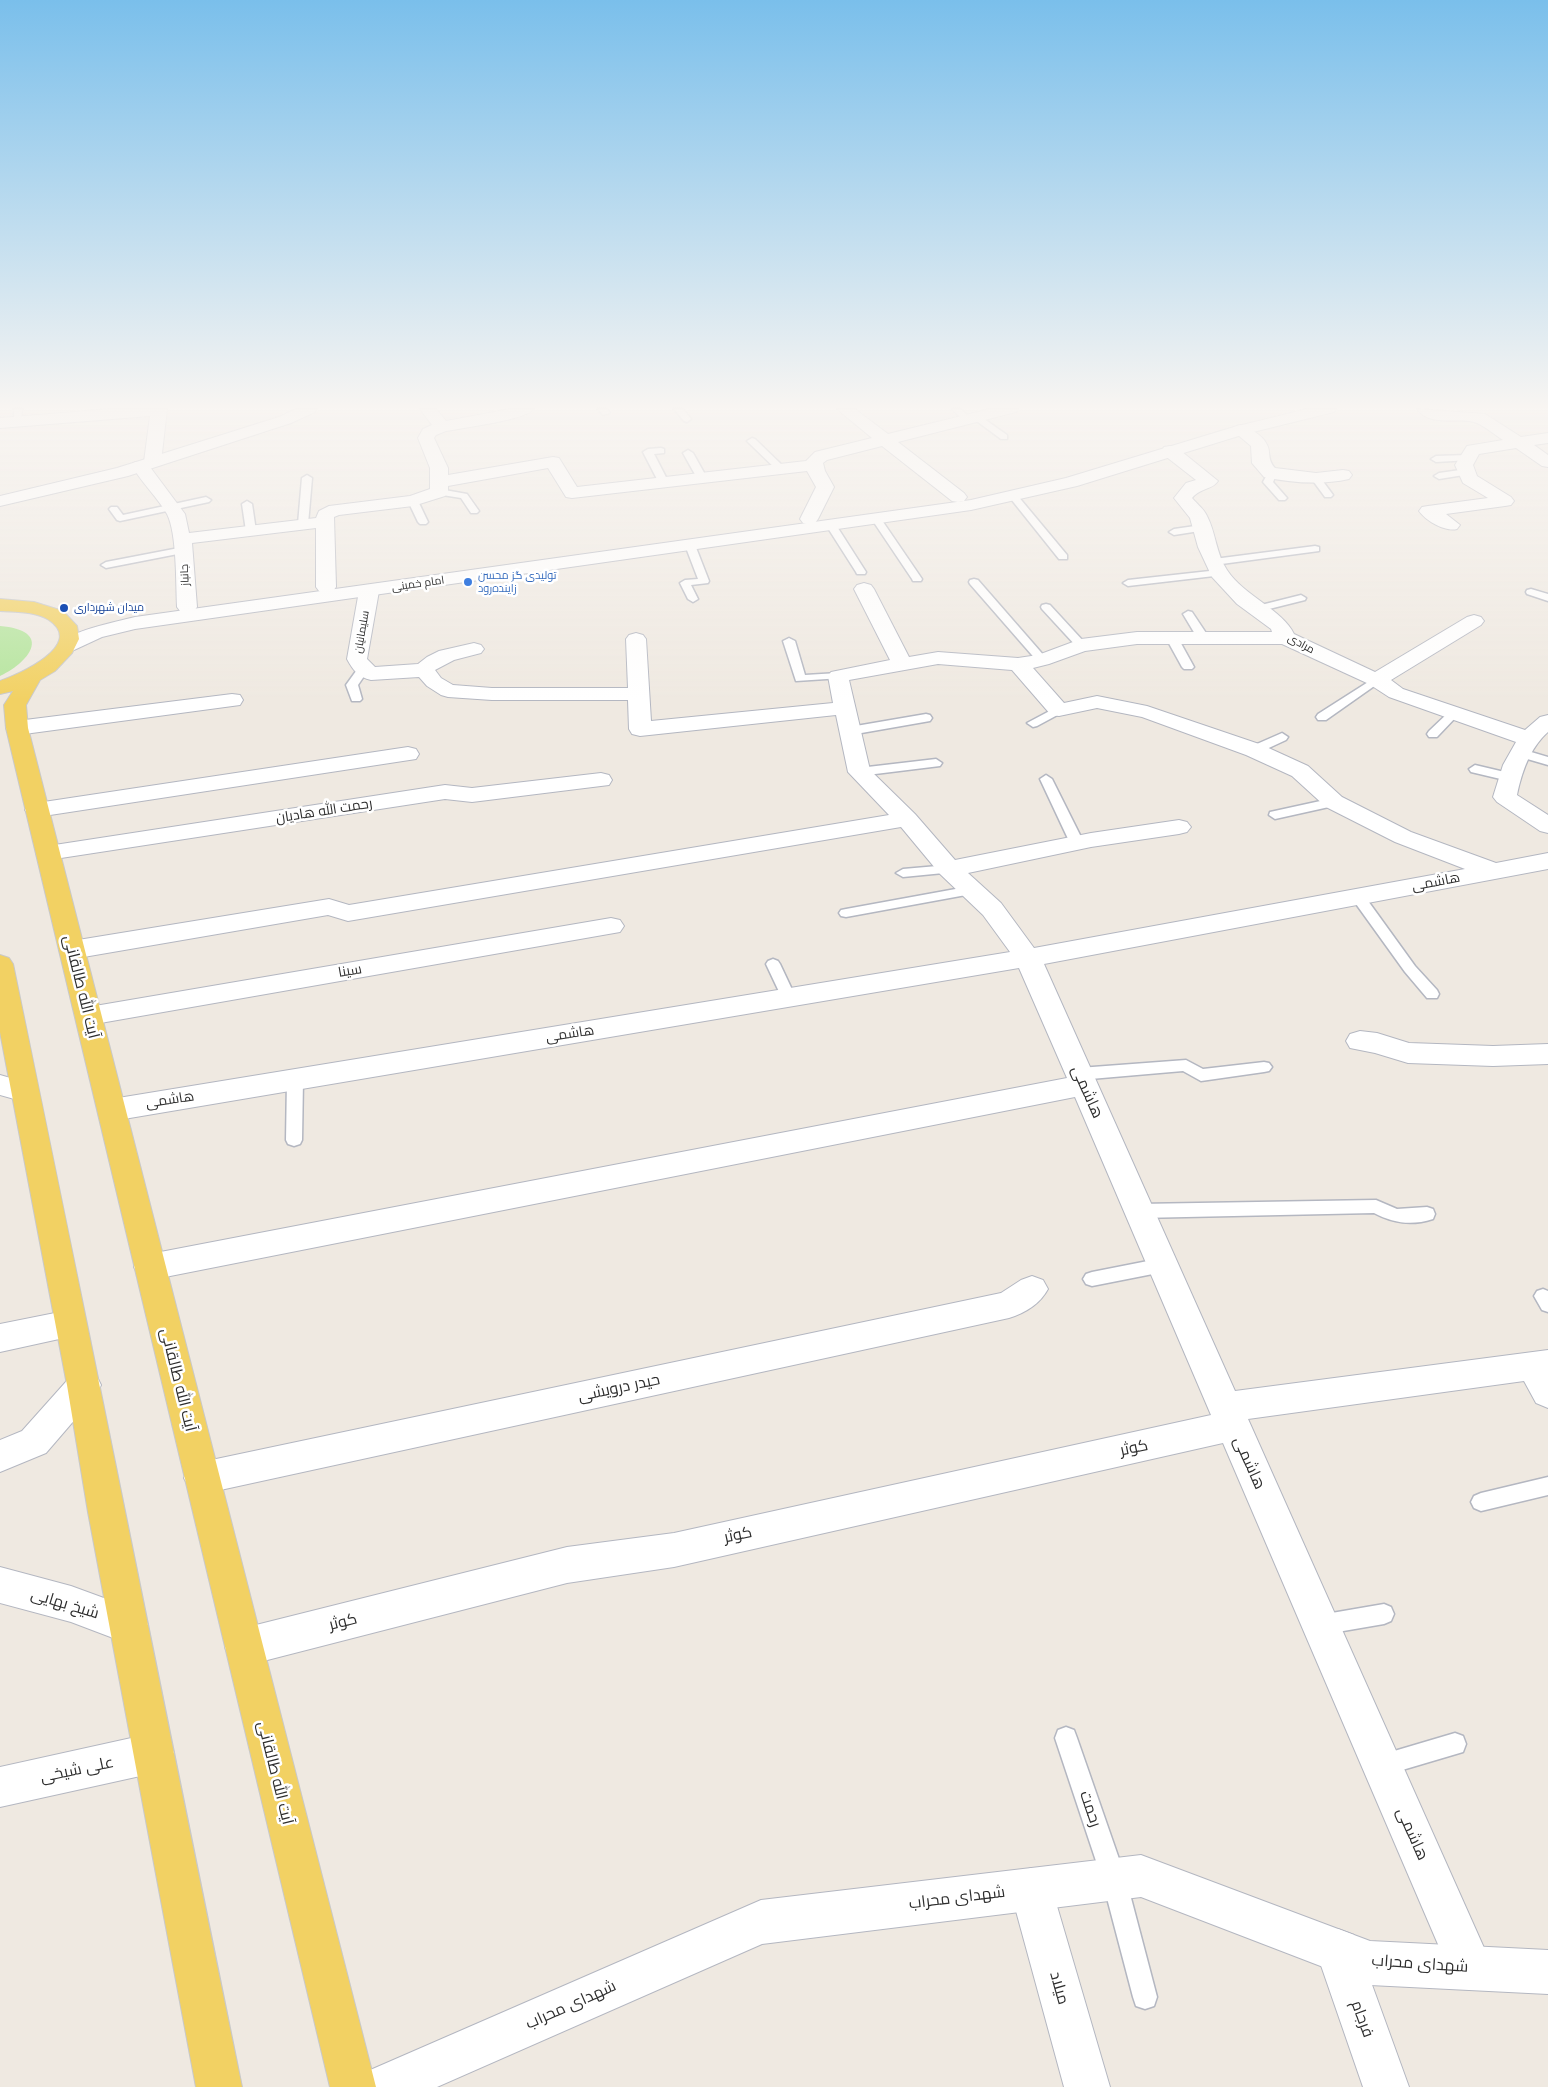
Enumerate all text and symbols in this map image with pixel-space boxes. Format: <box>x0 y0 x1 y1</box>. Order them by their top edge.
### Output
street label: جانباز <box>178 564 192 586</box>
place label: تولیدی گز محسن زاینده‌رود <box>478 569 557 595</box>
street label: امام خمینی <box>391 574 445 594</box>
marker: تولیدی گز محسن زاینده‌رود <box>462 576 474 588</box>
place label: میدان شهرداری <box>74 601 144 615</box>
marker: میدان شهرداری <box>58 602 70 614</box>
street label: سلیمانیان <box>352 610 372 654</box>
street label: مرادی <box>1285 631 1317 657</box>
street label: رحمت الله هادیان <box>275 795 373 827</box>
street label: هاشمی <box>1411 869 1461 895</box>
street label: آیت الله طالقانی <box>59 933 103 1041</box>
street label: سینا <box>337 961 363 981</box>
street label: هاشمی <box>545 1022 595 1046</box>
street label: هاشمی <box>1067 1063 1107 1121</box>
street label: هاشمی <box>145 1088 195 1112</box>
street label: آیت الله طالقانی <box>156 1326 200 1434</box>
street label: حیدر درویشی <box>576 1370 662 1406</box>
street label: هاشمی <box>1229 1434 1269 1492</box>
street label: کوثر <box>1118 1436 1150 1460</box>
street label: کوثر <box>722 1523 754 1547</box>
street label: شیخ بهایی <box>29 1585 101 1623</box>
street label: کوثر <box>327 1609 359 1635</box>
street label: آیت الله طالقانی <box>253 1719 297 1827</box>
street label: علی شیخی <box>39 1753 115 1787</box>
street label: رحمت <box>1075 1788 1105 1830</box>
street label: هاشمی <box>1392 1805 1432 1863</box>
street label: شهدای محراب <box>908 1883 1006 1913</box>
street label: شهدای محراب <box>1371 1951 1469 1977</box>
street label: میلاد <box>1045 1969 1073 2007</box>
street label: شهدای محراب <box>523 1977 619 2033</box>
street label: فرجام <box>1346 1998 1378 2040</box>

